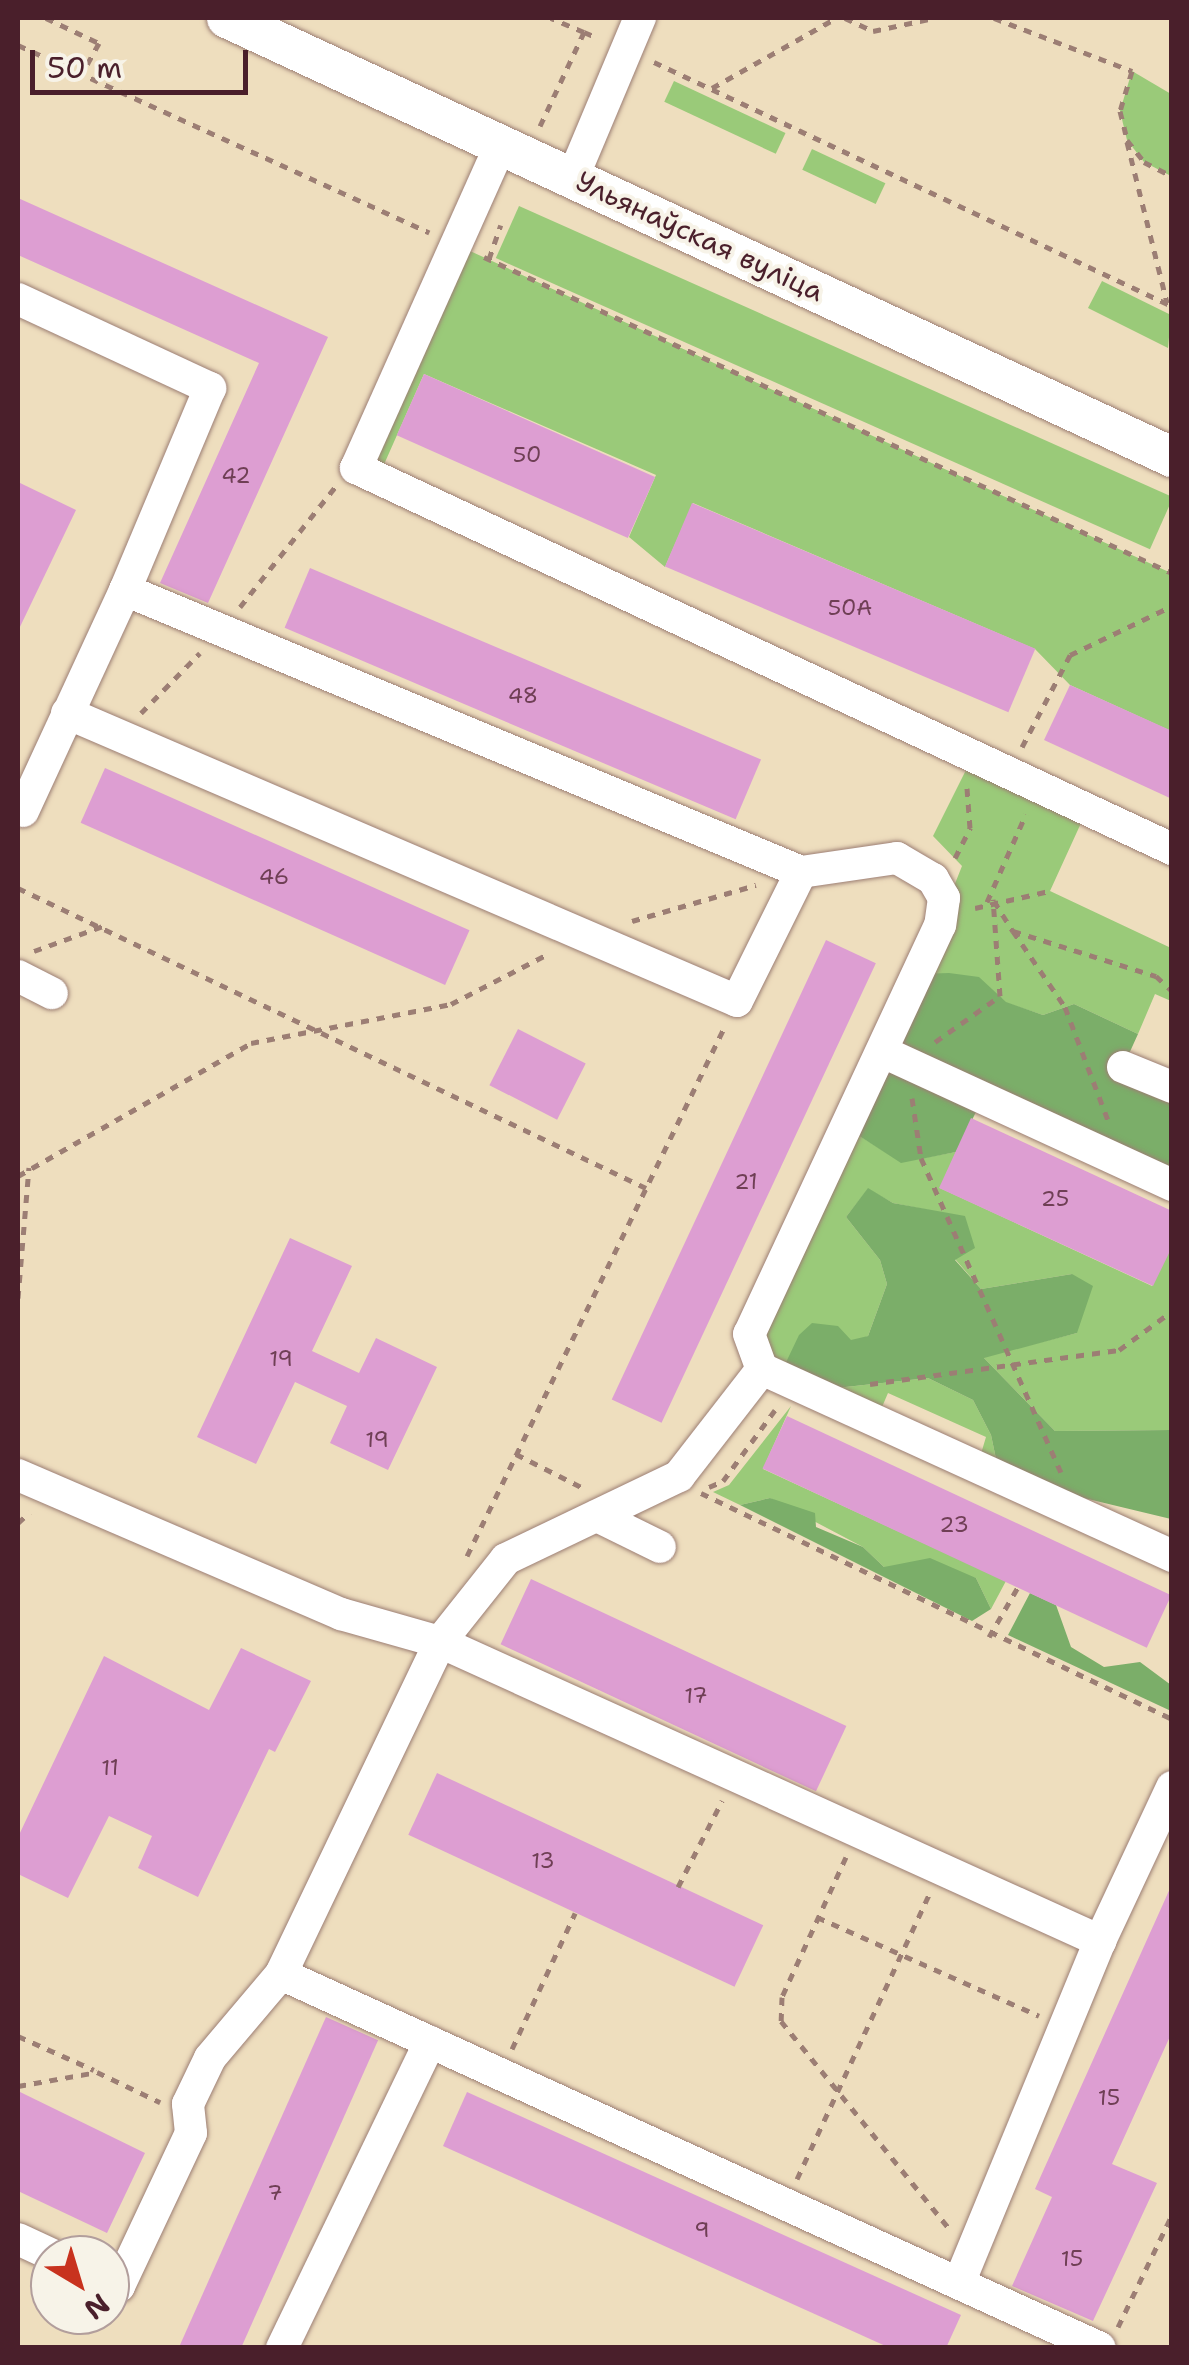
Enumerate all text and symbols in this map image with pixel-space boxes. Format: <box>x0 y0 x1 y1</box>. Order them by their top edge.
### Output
scale bar <box>35 30 252 92</box>
text: 50 m <box>47 47 122 88</box>
street label: Ульянаўская вуліца <box>571 164 829 308</box>
house number: 50 <box>513 442 541 468</box>
house number: 42 <box>221 463 251 489</box>
house number: 50А <box>828 595 872 621</box>
house number: 48 <box>508 683 538 709</box>
house number: 46 <box>259 864 289 890</box>
house number: 21 <box>734 1169 758 1195</box>
house number: 25 <box>1041 1186 1069 1212</box>
house number: 19 <box>269 1346 293 1372</box>
house number: 19 <box>365 1427 389 1453</box>
house number: 23 <box>939 1512 969 1538</box>
house number: 17 <box>684 1683 708 1709</box>
house number: 11 <box>101 1755 119 1781</box>
house number: 13 <box>531 1848 555 1874</box>
house number: 15 <box>1098 2085 1120 2111</box>
house number: 7 <box>267 2180 283 2206</box>
house number: 9 <box>694 2217 710 2243</box>
north arrow <box>30 2235 130 2335</box>
house number: 15 <box>1061 2246 1083 2272</box>
text: N <box>77 2285 118 2329</box>

